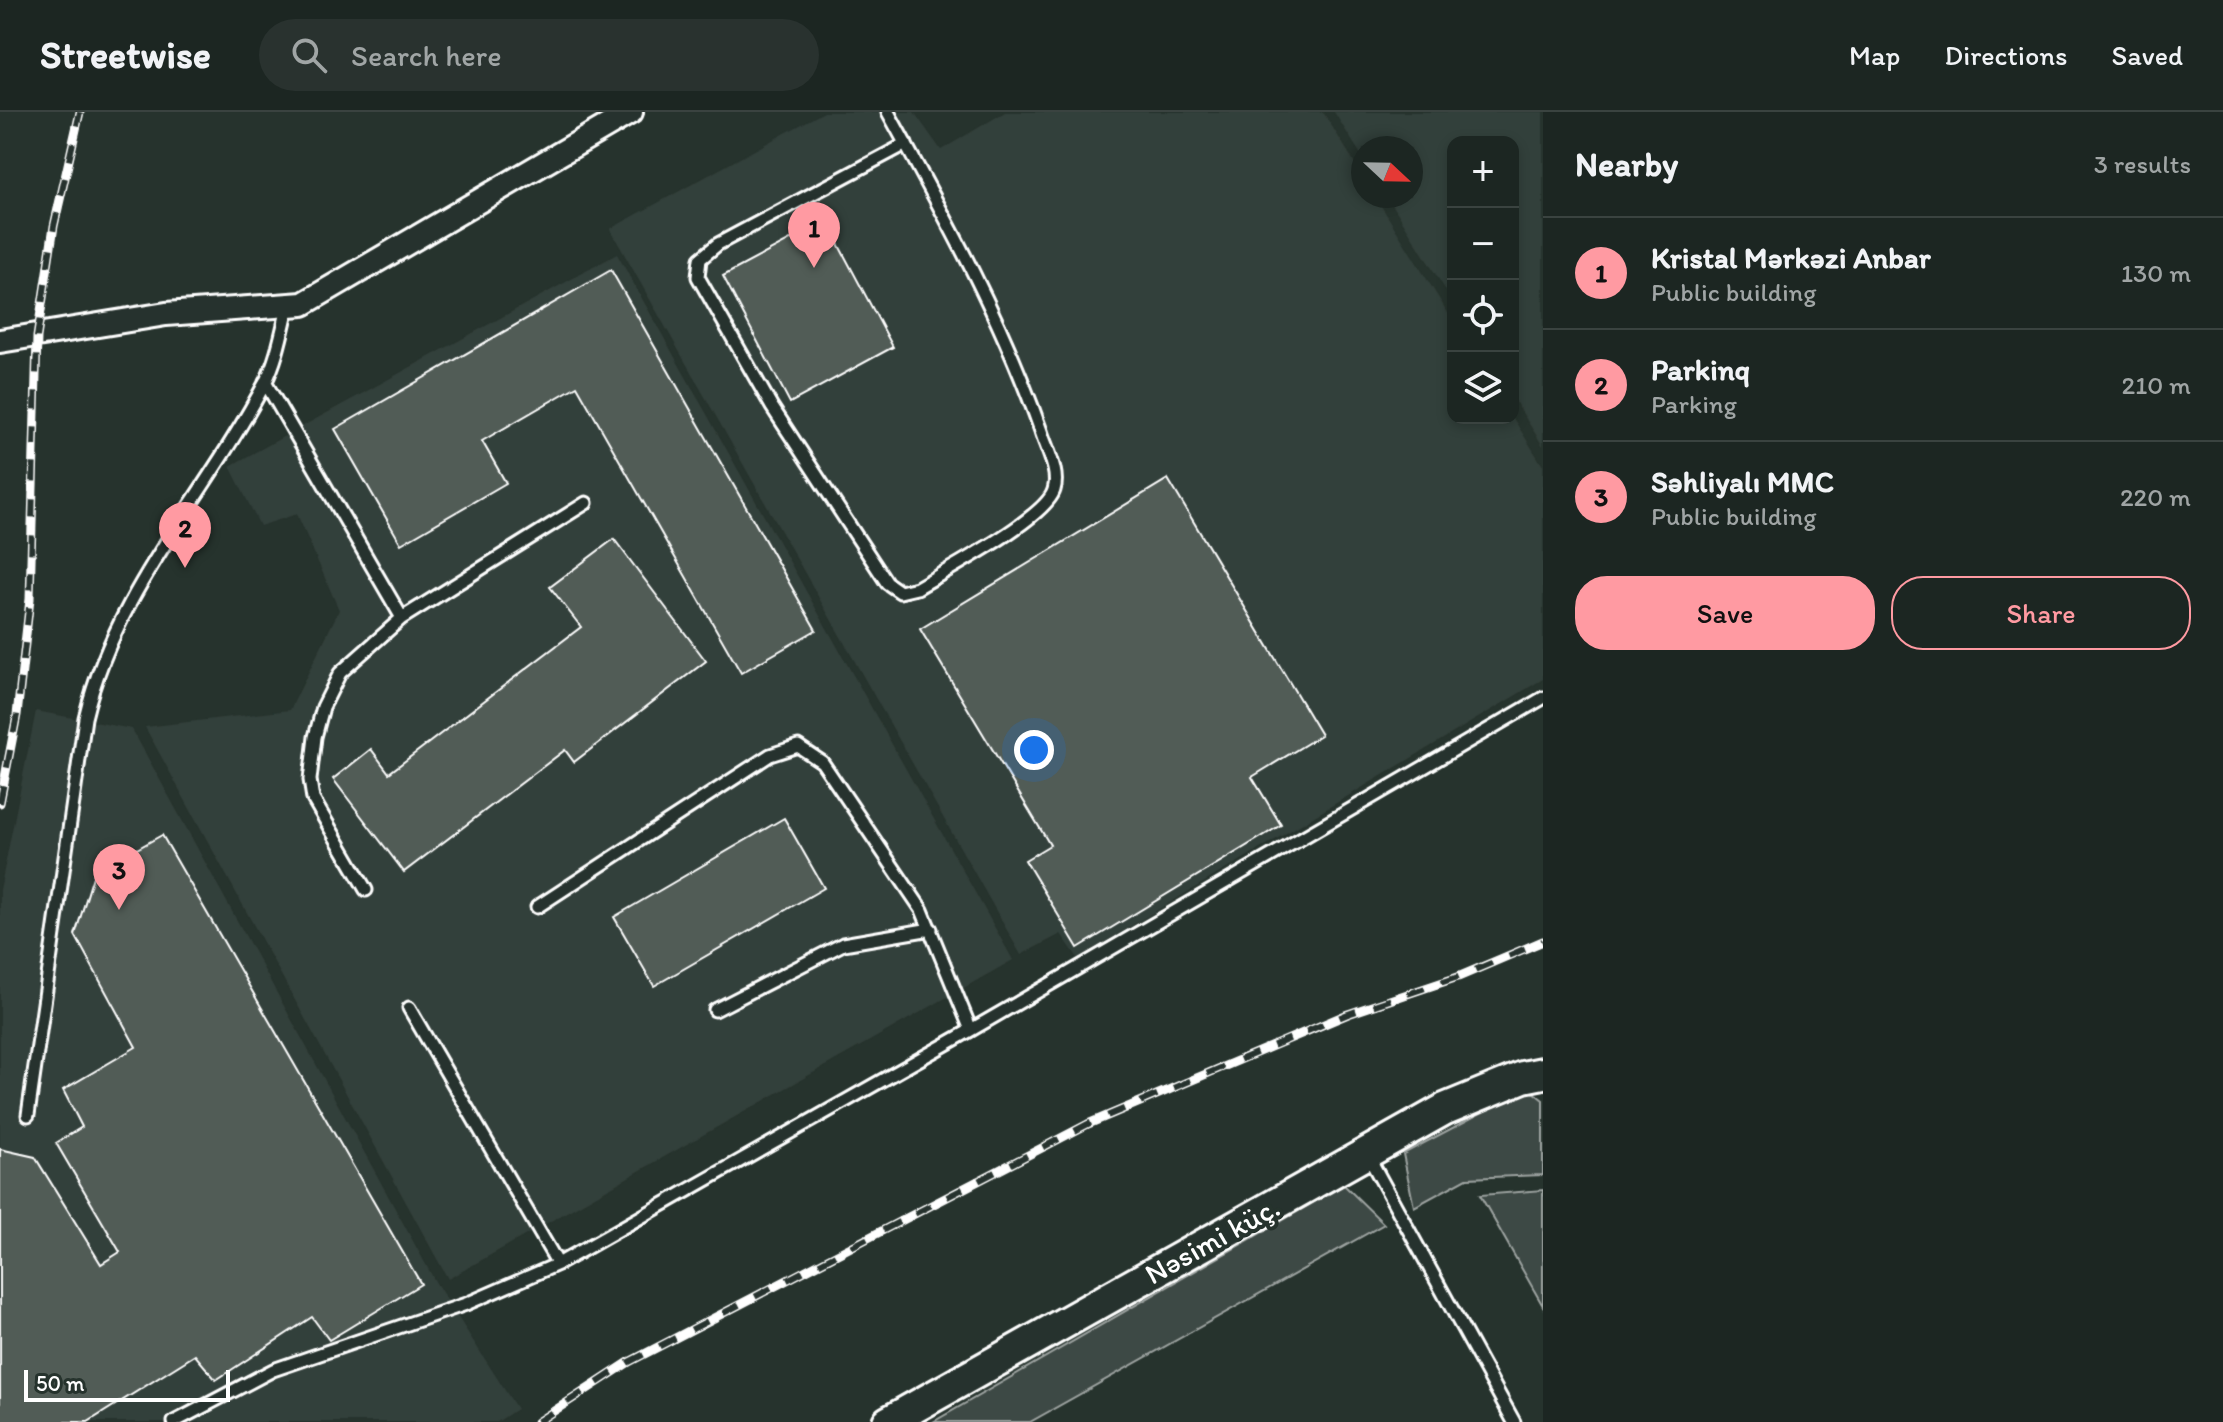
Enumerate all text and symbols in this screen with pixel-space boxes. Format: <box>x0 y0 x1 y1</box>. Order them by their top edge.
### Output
search box <box>259 19 819 91</box>
text: Streetwise <box>40 32 211 78</box>
icon: search <box>287 33 331 77</box>
text: Search here <box>351 37 501 74</box>
text: Map <box>1849 38 1900 72</box>
text: Directions <box>1944 38 2068 72</box>
text: Saved <box>2112 38 2183 72</box>
north arrow <box>1351 136 1423 208</box>
map controls <box>1447 136 1519 424</box>
button: + <box>1447 136 1519 208</box>
text: Nearby <box>1575 144 1678 185</box>
text: 3 results <box>2094 148 2191 180</box>
pin: 1 <box>788 202 840 268</box>
button: − <box>1447 208 1519 280</box>
text: Kristal Mərkəzi Anbar <box>1651 239 1931 276</box>
text: 1 <box>1595 257 1607 289</box>
text: 130 m <box>2121 257 2191 289</box>
text: Public building <box>1651 276 1817 308</box>
button: locate <box>1447 280 1519 352</box>
text: Parkinq <box>1651 351 1750 388</box>
button: layers <box>1447 352 1519 424</box>
text: 2 <box>1594 369 1608 401</box>
text: 210 m <box>2122 369 2191 401</box>
text: Parking <box>1651 388 1737 420</box>
text: Səhliyalı MMC <box>1651 463 1834 500</box>
text: 3 <box>1594 481 1608 513</box>
text: 220 m <box>2120 481 2191 513</box>
text: Public building <box>1651 500 1817 532</box>
pin: 2 <box>159 502 211 568</box>
button: Save <box>1575 576 1875 650</box>
button: Share <box>1891 576 2191 650</box>
your location <box>1014 730 1054 770</box>
pin: 3 <box>93 844 145 910</box>
street label: Nəsimi küç. <box>1138 1188 1286 1292</box>
scale bar <box>24 1366 230 1402</box>
text: 50 m <box>36 1370 85 1397</box>

